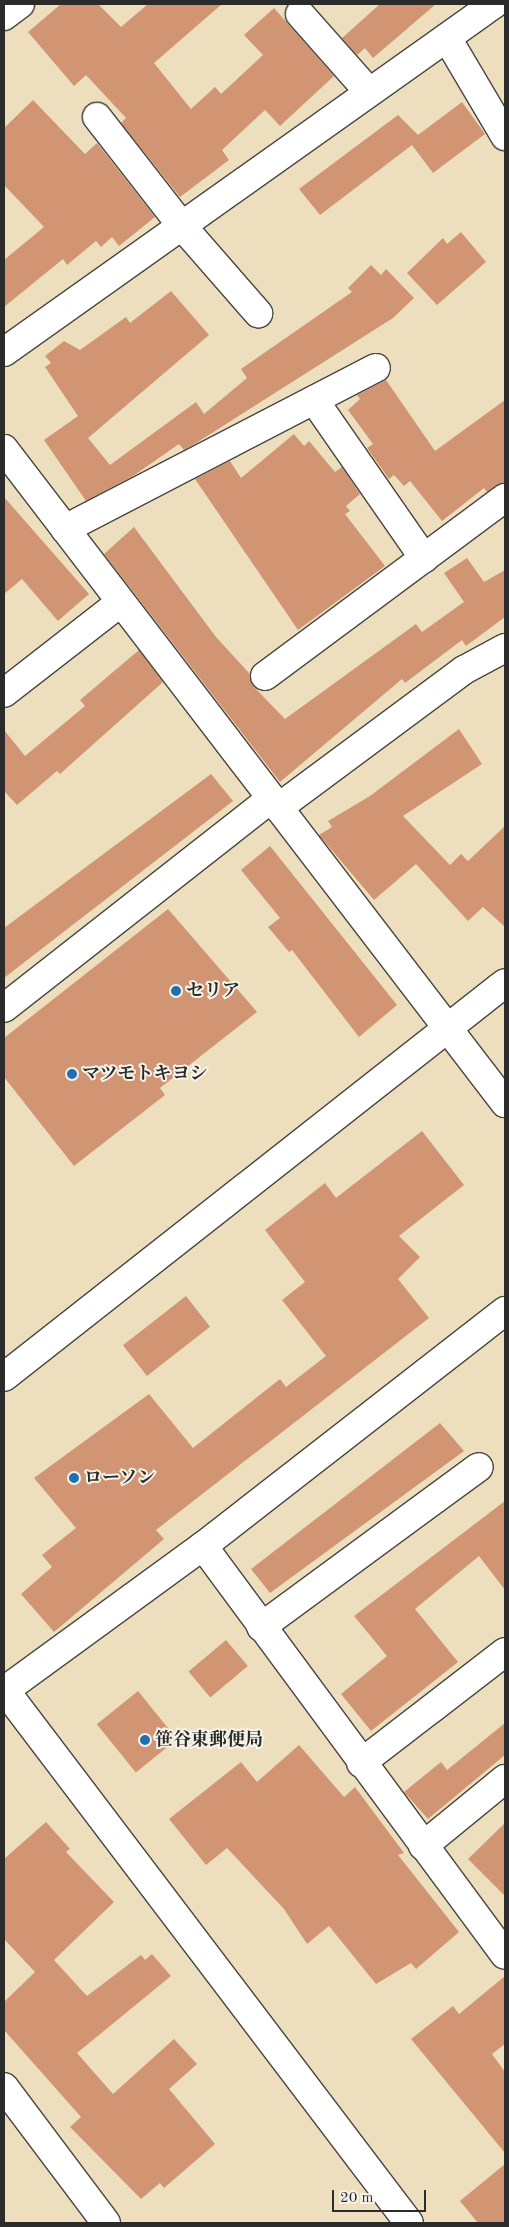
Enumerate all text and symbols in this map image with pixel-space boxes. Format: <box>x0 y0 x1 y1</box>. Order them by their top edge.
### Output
place label: セリア <box>186 980 240 1002</box>
marker: セリア <box>170 985 182 997</box>
place label: マツモトキヨシ <box>82 1063 208 1085</box>
marker: マツモトキヨシ <box>66 1068 78 1080</box>
place label: ローソン <box>84 1467 156 1489</box>
marker: ローソン <box>68 1472 80 1484</box>
place label: 笹谷東郵便局 <box>155 1729 263 1751</box>
marker: 笹谷東郵便局 <box>139 1734 151 1746</box>
scale bar <box>334 2180 428 2212</box>
text: 20 m <box>340 2191 374 2206</box>

